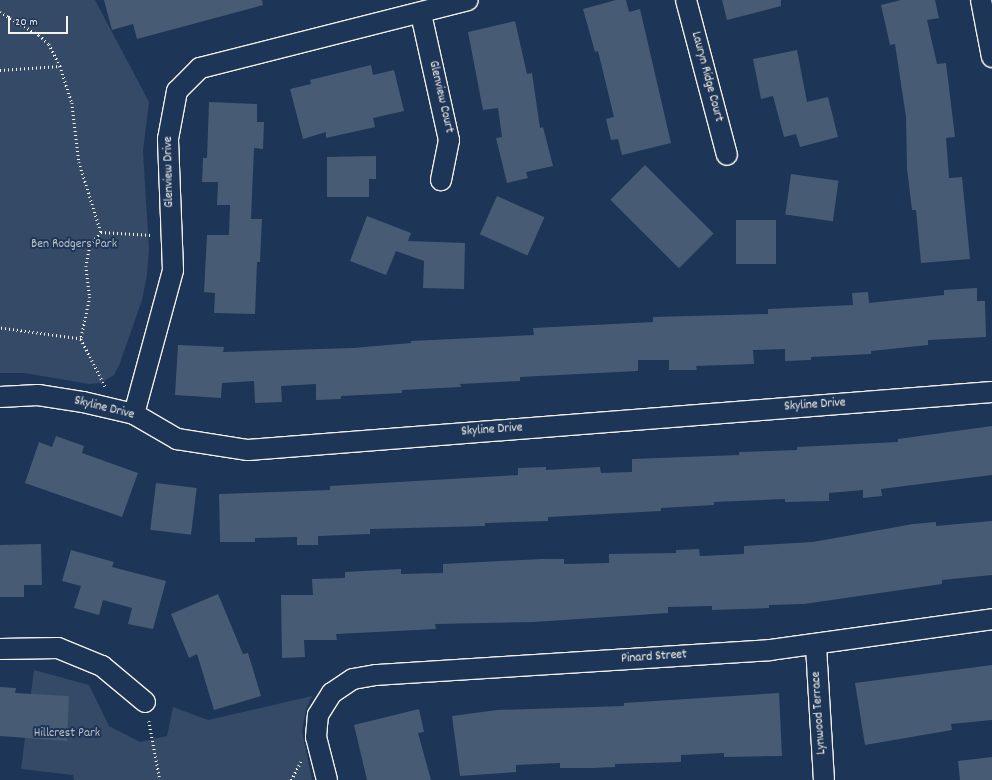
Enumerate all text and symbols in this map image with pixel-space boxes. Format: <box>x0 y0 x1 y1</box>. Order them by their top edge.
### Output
scale bar <box>10 8 70 34</box>
text: 20 m <box>15 14 38 31</box>
street label: Lauryn Ridge Court <box>686 30 726 124</box>
street label: Glenview Court <box>424 59 456 135</box>
street label: Glenview Drive <box>162 136 178 208</box>
park label: Ben Rodgers Park <box>31 237 117 253</box>
street label: Skyline Drive <box>72 394 136 424</box>
street label: Skyline Drive <box>784 396 846 416</box>
street label: Skyline Drive <box>461 421 523 441</box>
street label: Pinard Street <box>621 648 687 668</box>
street label: Lynwood Terrace <box>809 671 831 755</box>
park label: Hillcrest Park <box>34 726 100 742</box>

